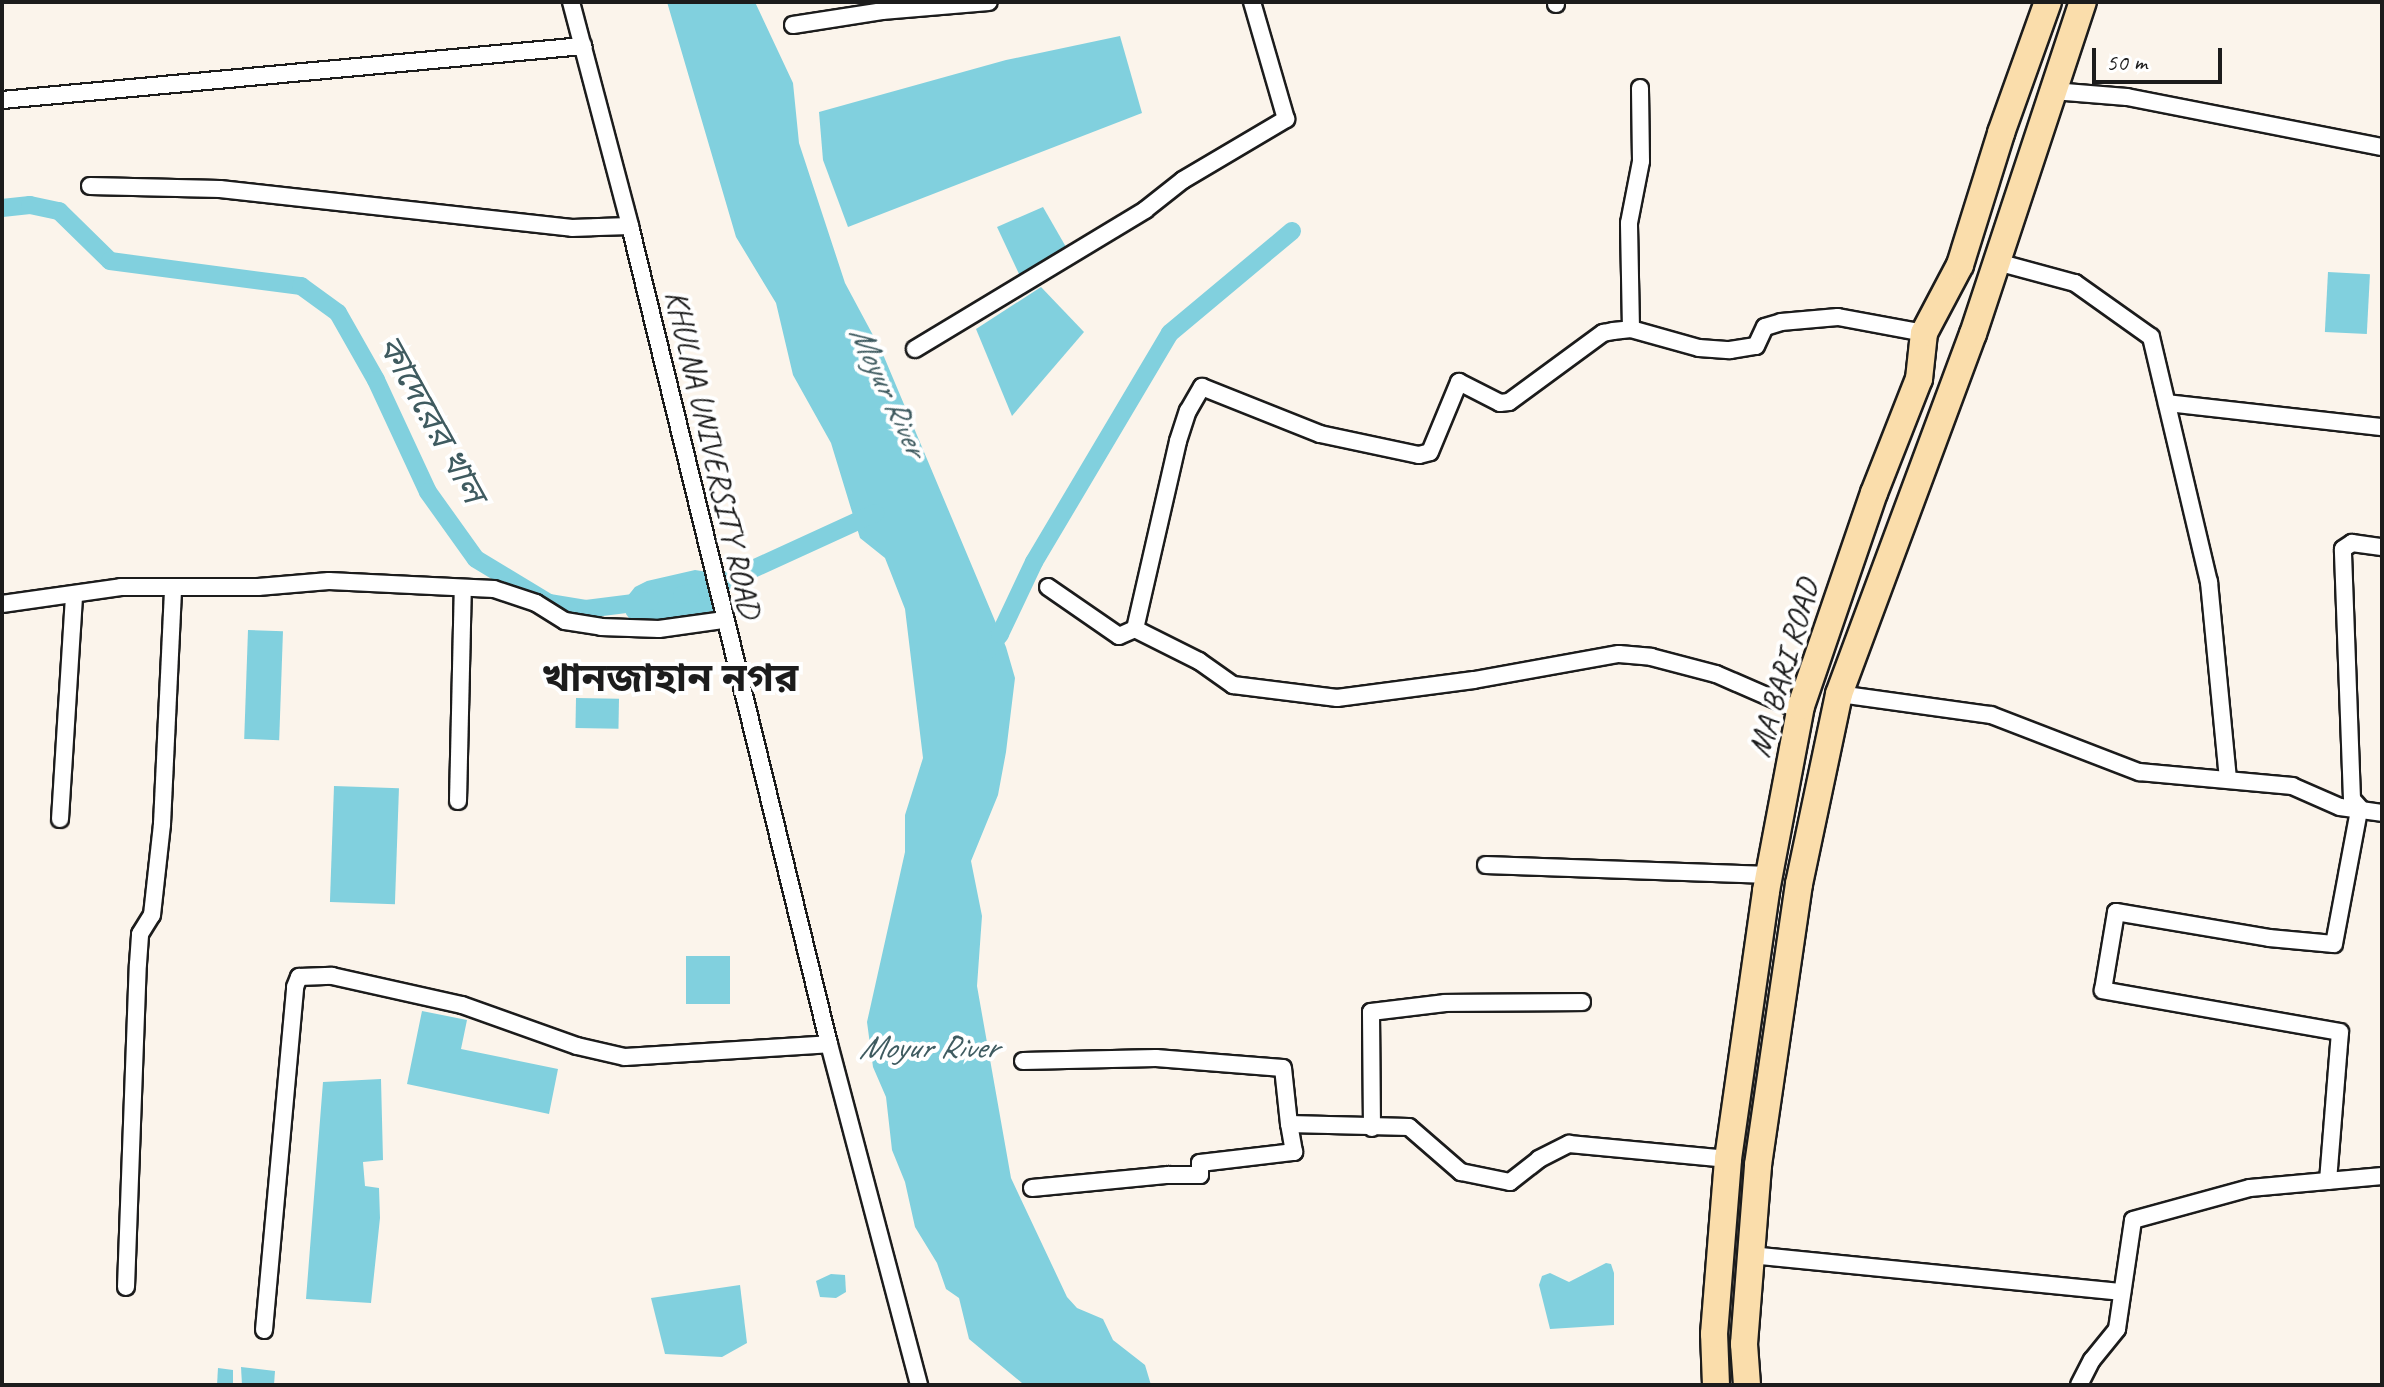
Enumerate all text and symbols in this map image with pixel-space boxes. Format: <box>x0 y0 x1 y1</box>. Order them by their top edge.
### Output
scale bar <box>2096 32 2226 82</box>
text: 50 m <box>2106 47 2147 77</box>
street label: KHULNA UNIVERSITY ROAD <box>657 286 769 622</box>
water label: Moyur River <box>841 318 937 462</box>
water label: কাদেরের খাল <box>369 328 495 510</box>
street label: MA BARI ROAD <box>1740 575 1828 761</box>
district label: খানজাহান নগর <box>542 654 798 702</box>
water label: Moyur River <box>858 1027 998 1067</box>

